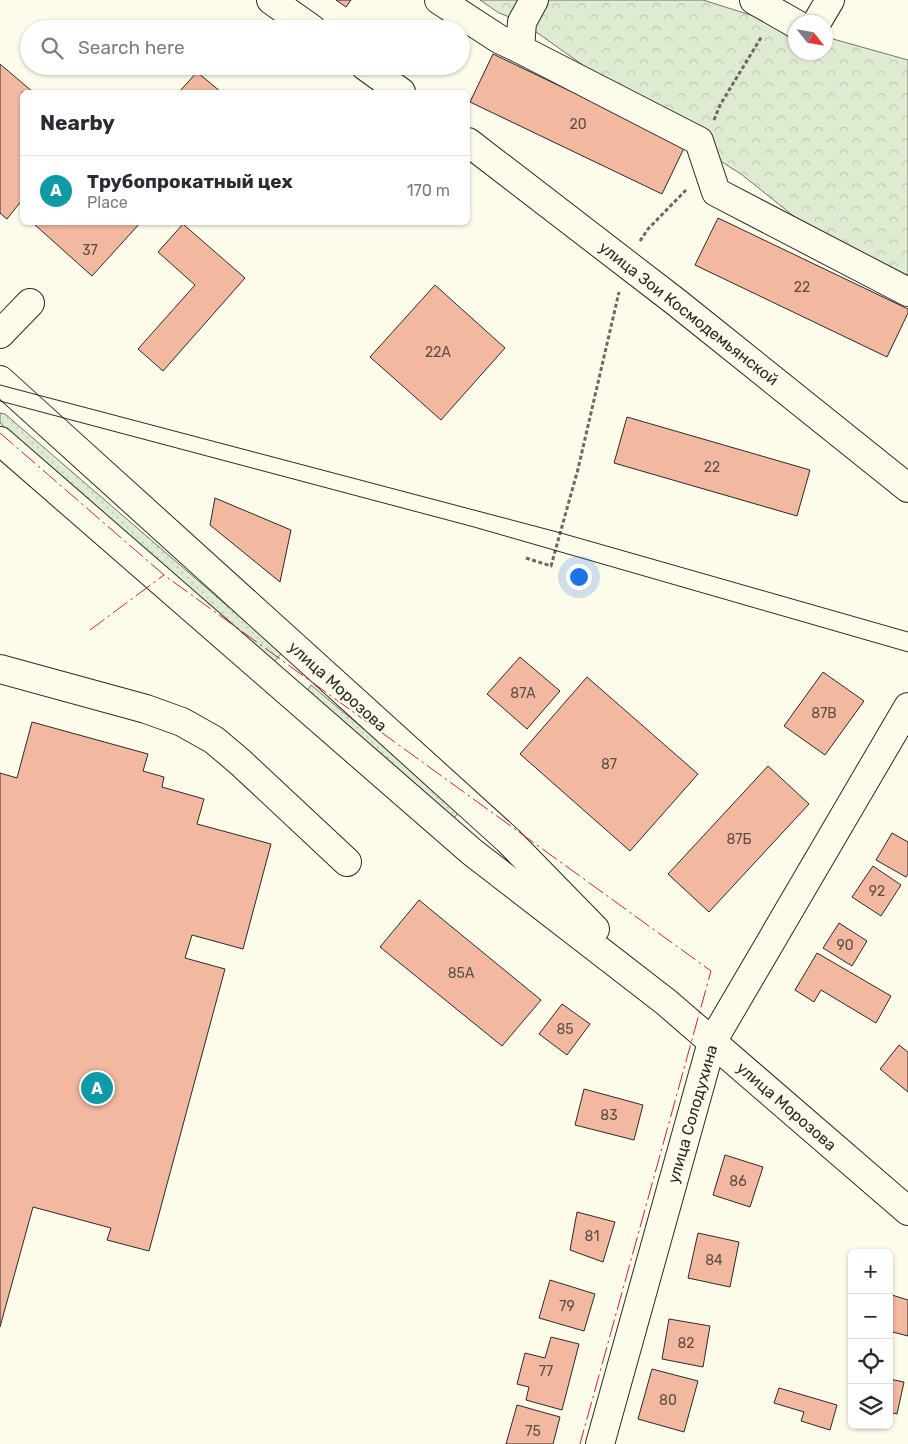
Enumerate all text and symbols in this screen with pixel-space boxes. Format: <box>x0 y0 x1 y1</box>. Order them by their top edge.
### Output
north arrow <box>788 15 833 60</box>
search box <box>20 20 470 75</box>
icon: search <box>38 34 66 62</box>
text: Search here <box>78 36 185 59</box>
text: Nearby <box>40 110 115 135</box>
house number: 20 <box>569 116 587 133</box>
text: Трубопрокатный цех <box>87 170 293 193</box>
text: A <box>50 181 62 200</box>
text: 170 m <box>407 181 450 200</box>
text: Place <box>87 193 128 212</box>
street label: улица Зои Космодемьянской <box>595 237 782 389</box>
house number: 37 <box>82 242 98 259</box>
house number: 22 <box>794 279 810 296</box>
house number: 22А <box>425 344 452 361</box>
house number: 22 <box>704 459 720 476</box>
your location <box>566 564 592 590</box>
street label: улица Морозова <box>285 637 391 735</box>
house number: 87А <box>510 685 536 702</box>
house number: 87В <box>811 705 837 722</box>
house number: 87 <box>601 756 617 773</box>
house number: 87Б <box>726 831 752 848</box>
house number: 92 <box>869 883 885 900</box>
house number: 90 <box>836 937 854 954</box>
house number: 85А <box>448 965 475 982</box>
house number: 85 <box>556 1021 574 1038</box>
street label: улица Солодухина <box>664 1043 721 1186</box>
street label: улица Морозова <box>733 1058 840 1155</box>
pin: A <box>81 1069 113 1107</box>
house number: 83 <box>600 1107 618 1124</box>
house number: 86 <box>729 1173 747 1190</box>
house number: 81 <box>585 1228 599 1245</box>
map controls <box>848 1249 893 1429</box>
button: + <box>848 1249 893 1294</box>
house number: 84 <box>705 1252 723 1269</box>
button: − <box>848 1294 893 1339</box>
house number: 79 <box>559 1298 575 1315</box>
house number: 82 <box>677 1335 695 1352</box>
button: locate <box>848 1339 893 1384</box>
house number: 77 <box>539 1363 553 1380</box>
button: layers <box>848 1384 893 1429</box>
house number: 80 <box>659 1392 677 1409</box>
house number: 75 <box>525 1423 541 1440</box>

